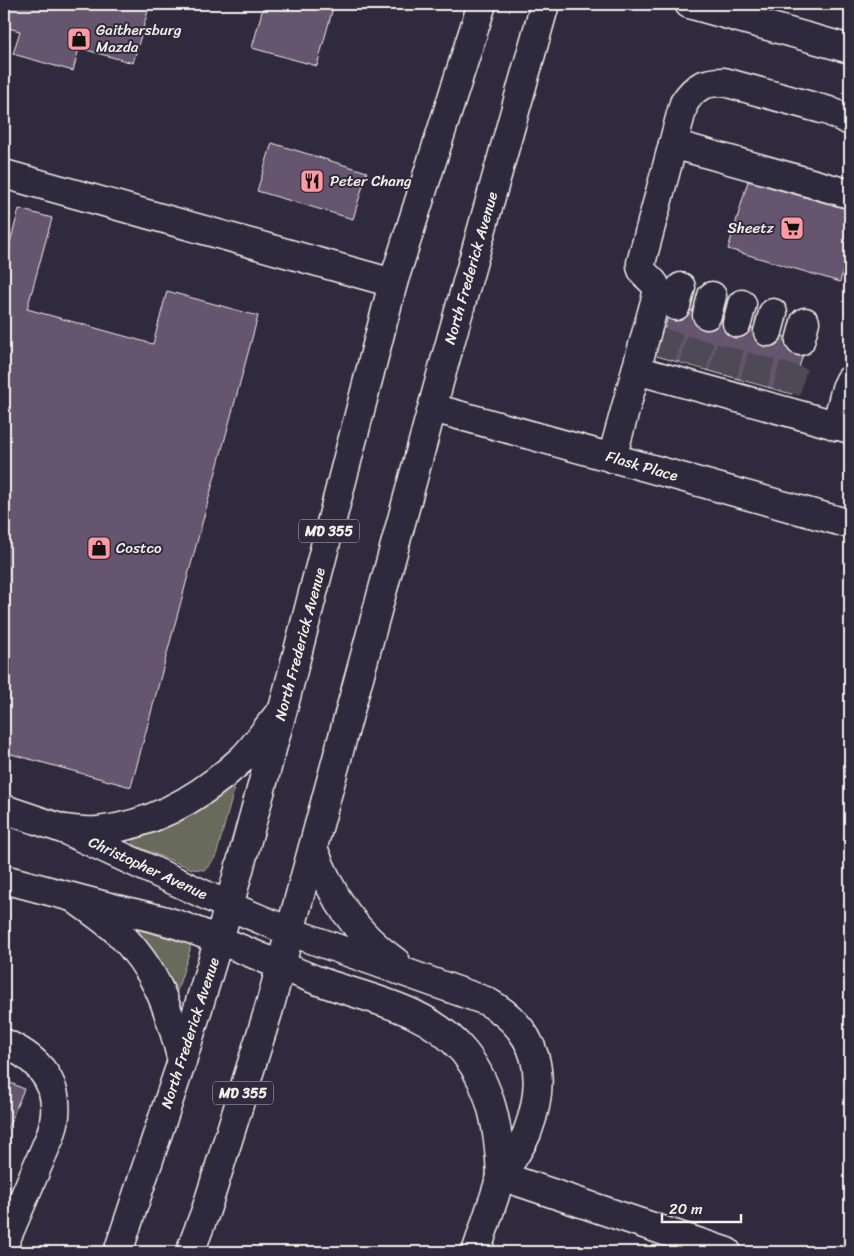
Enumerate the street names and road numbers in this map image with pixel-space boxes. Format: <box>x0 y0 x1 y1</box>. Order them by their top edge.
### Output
street label: North Frederick Avenue <box>437 189 505 347</box>
street label: Flask Place <box>603 443 681 489</box>
road number: MD 355 <box>299 520 359 542</box>
street label: North Frederick Avenue <box>267 564 333 724</box>
street label: Christopher Avenue <box>84 829 212 907</box>
street label: North Frederick Avenue <box>153 954 227 1112</box>
road number: MD 355 <box>213 1082 273 1104</box>

